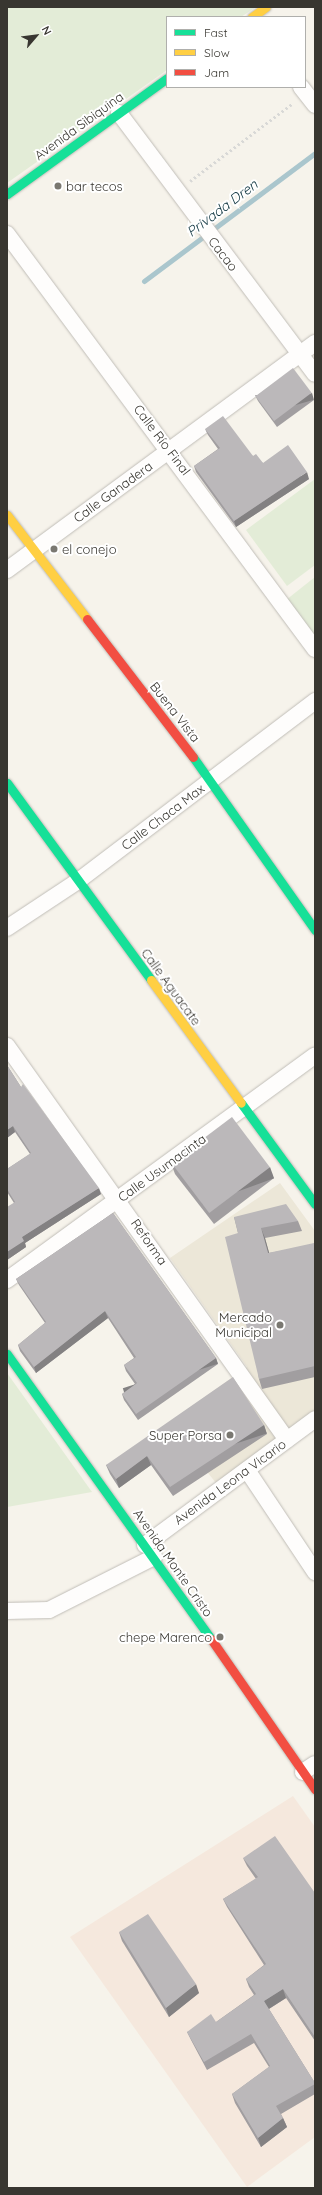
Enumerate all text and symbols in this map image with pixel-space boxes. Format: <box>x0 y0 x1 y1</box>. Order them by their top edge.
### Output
north arrow <box>16 16 56 56</box>
legend <box>166 16 306 88</box>
text: N <box>39 24 55 37</box>
text: Fast <box>204 25 228 40</box>
text: Slow <box>204 45 230 60</box>
text: Jam <box>204 65 229 80</box>
street label: Avenida Sibiquina <box>32 89 126 163</box>
water label: Privada Dren <box>183 176 261 240</box>
place label: bar tecos <box>66 178 123 194</box>
marker: bar tecos <box>53 181 63 191</box>
street label: Cacao <box>205 234 241 274</box>
street label: Calle Río Final <box>130 402 194 478</box>
street label: Calle Ganadera <box>71 458 155 526</box>
place label: el conejo <box>62 541 117 557</box>
marker: el conejo <box>49 544 59 554</box>
street label: Buena Vista <box>147 679 203 745</box>
street label: Calle Chaca Max <box>118 781 208 853</box>
street label: Calle Aguacate <box>138 946 204 1028</box>
street label: Calle Usumacinta <box>115 1131 209 1205</box>
street label: Reforma <box>127 1216 171 1268</box>
place label: Mercado Municipal <box>215 1310 272 1341</box>
marker: Mercado Municipal <box>275 1320 285 1330</box>
place label: Super Porsa <box>149 1427 222 1443</box>
marker: Super Porsa <box>225 1430 235 1440</box>
street label: Avenida Leona Vicario <box>171 1436 289 1528</box>
street label: Avenida Monte Cristo <box>130 1506 216 1620</box>
place label: chepe Marenco <box>119 1629 212 1645</box>
marker: chepe Marenco <box>215 1632 225 1642</box>

